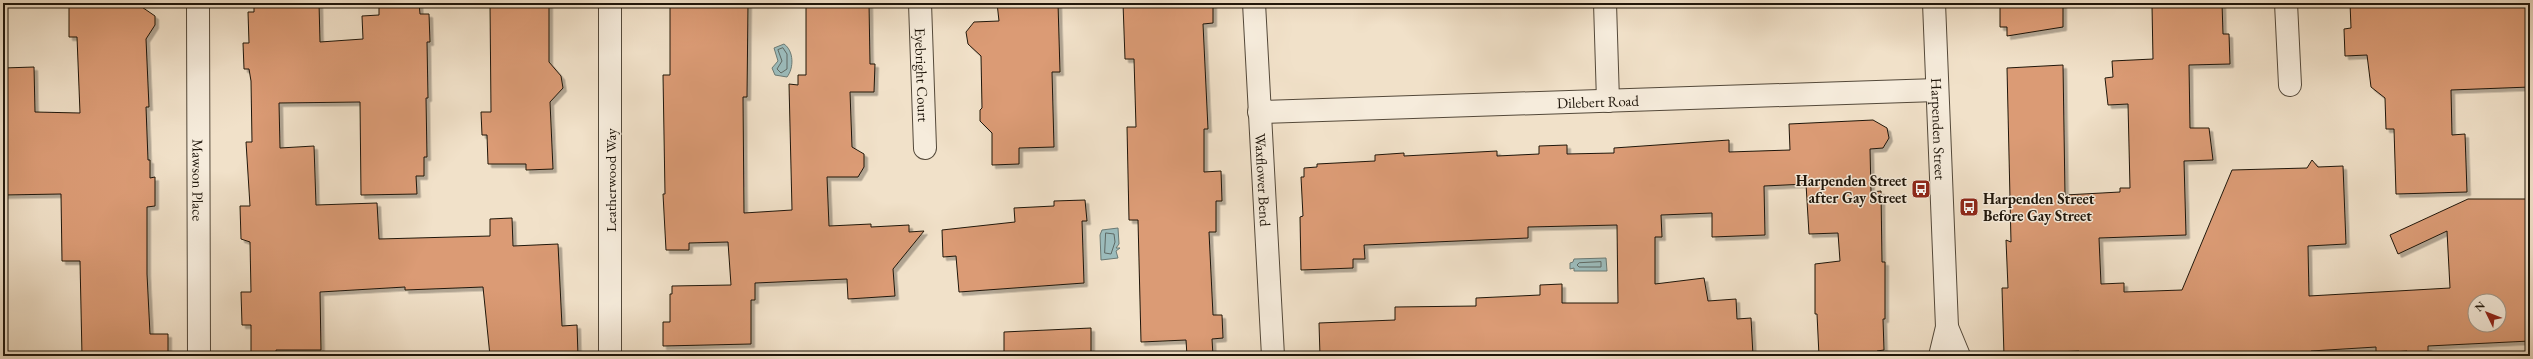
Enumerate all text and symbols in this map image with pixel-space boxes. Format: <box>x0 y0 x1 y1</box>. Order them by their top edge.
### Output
street label: Eyebright Court <box>911 28 934 123</box>
street label: Harpenden Street <box>1928 77 1951 181</box>
street label: Dilebert Road <box>1556 90 1640 112</box>
street label: Leatherwood Way <box>601 128 620 232</box>
street label: Waxflower Bend <box>1252 133 1276 227</box>
street label: Mawson Place <box>189 139 208 221</box>
place label: Harpenden Street after Gay Street <box>1796 171 1907 207</box>
bus stop icon: Harpenden Street after Gay Street <box>1910 178 1932 200</box>
place label: Harpenden Street Before Gay Street <box>1983 189 2095 225</box>
bus stop icon: Harpenden Street Before Gay Street <box>1958 196 1980 218</box>
north arrow <box>2467 293 2507 333</box>
text: N <box>2472 298 2488 314</box>

